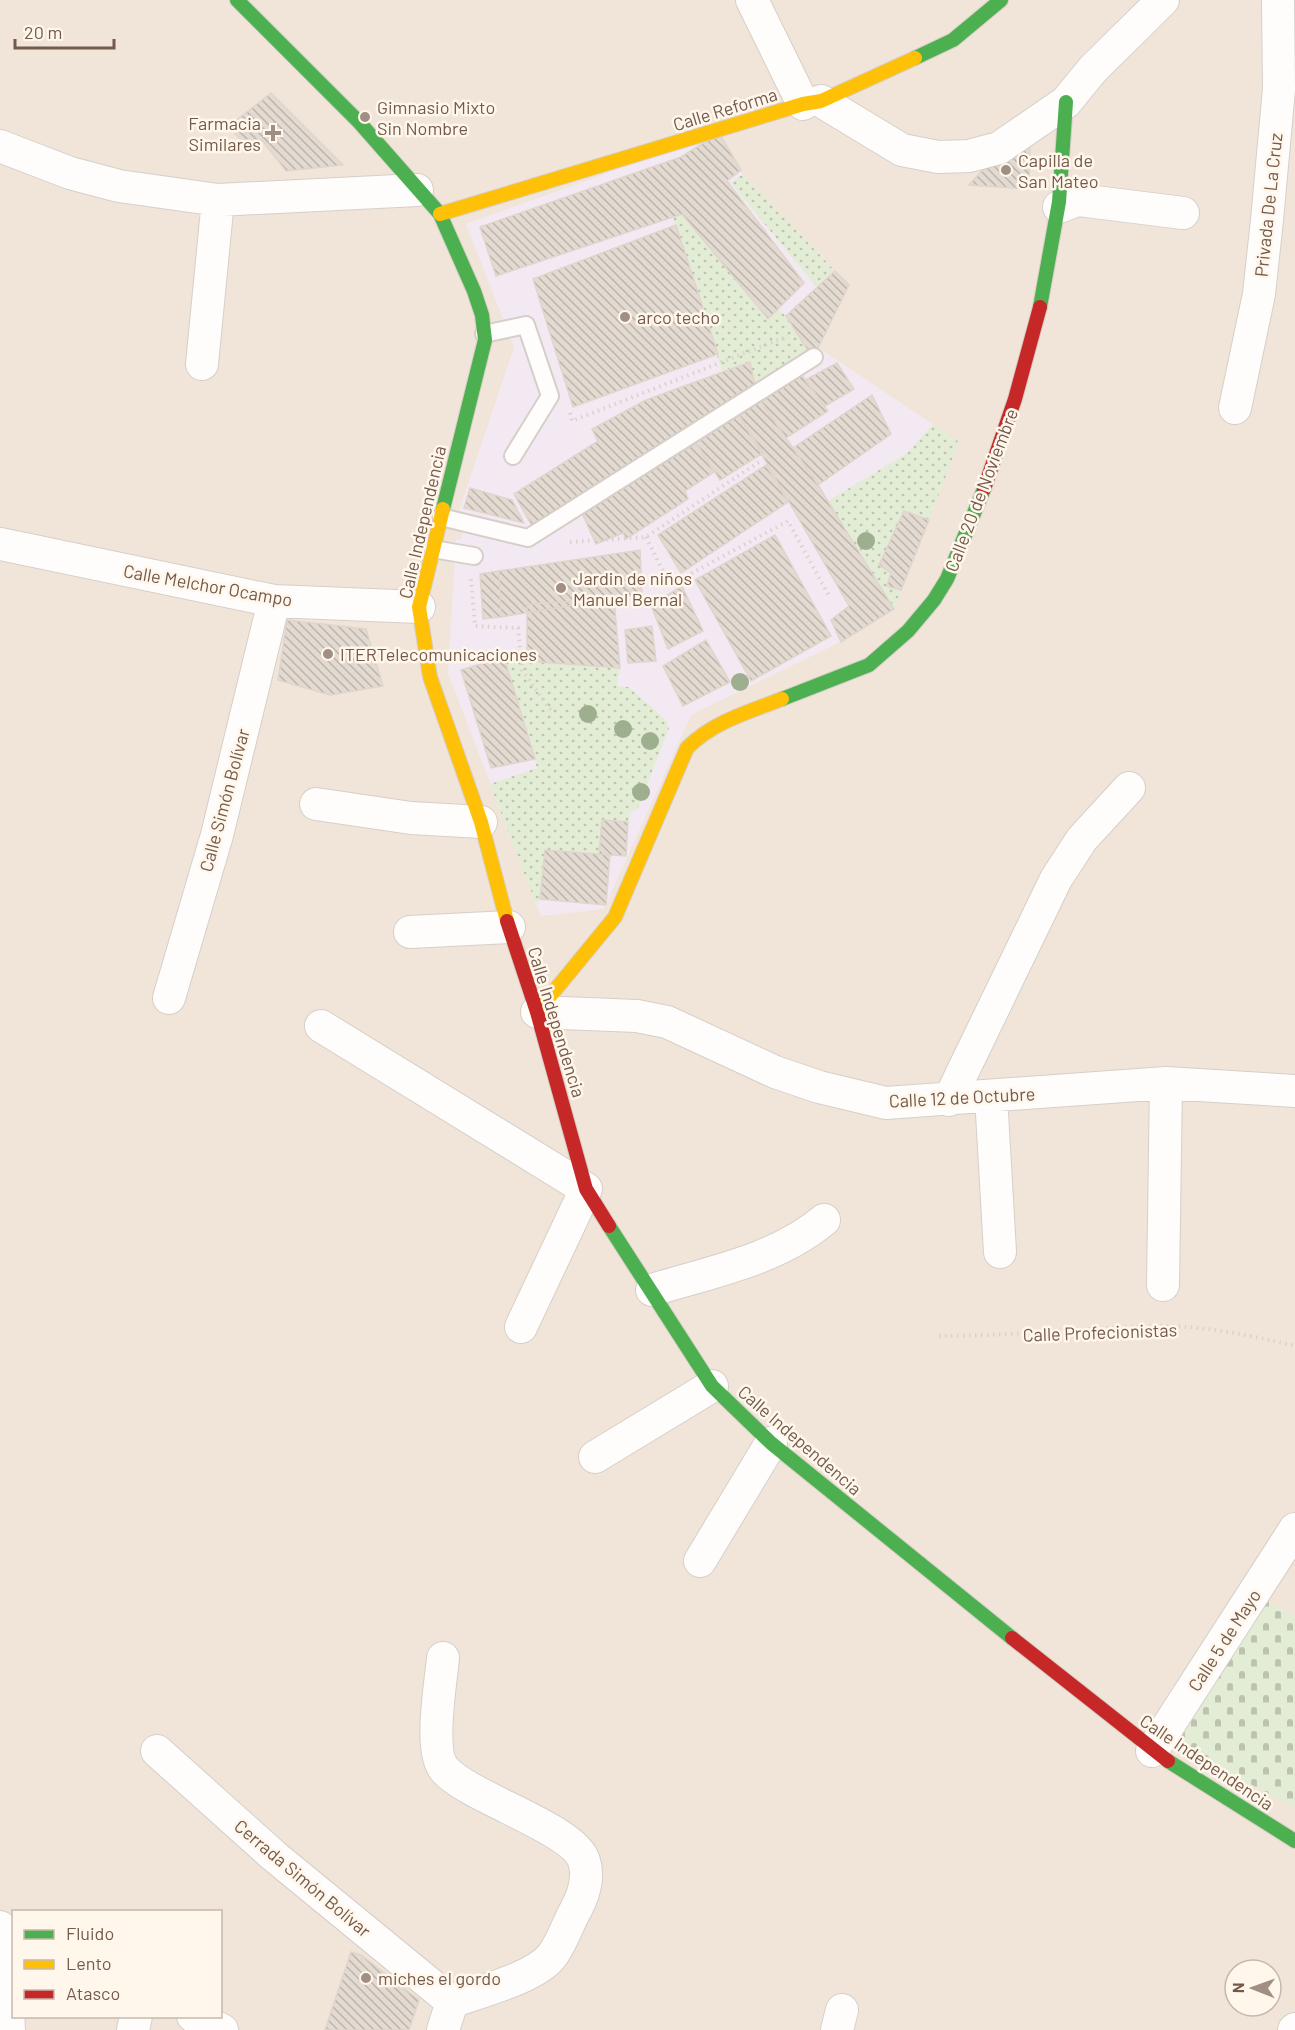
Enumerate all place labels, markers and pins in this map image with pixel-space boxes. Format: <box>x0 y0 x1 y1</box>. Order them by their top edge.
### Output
place label: Gimnasio Mixto Sin Nombre <box>377 96 495 139</box>
marker: Gimnasio Mixto Sin Nombre <box>358 110 372 124</box>
place label: Farmacia Similares <box>188 112 261 155</box>
marker: Farmacia Similares <box>266 126 280 140</box>
place label: Capilla de San Mateo <box>1018 149 1099 192</box>
marker: Capilla de San Mateo <box>999 163 1013 177</box>
place label: arco techo <box>637 306 720 328</box>
marker: arco techo <box>618 310 632 324</box>
place label: Jardin de niños Manuel Bernal <box>573 567 692 610</box>
marker: Jardin de niños Manuel Bernal <box>554 581 568 595</box>
place label: ITERTelecomunicaciones <box>340 643 537 665</box>
marker: ITERTelecomunicaciones <box>321 647 335 661</box>
place label: miches el gordo <box>378 1967 501 1989</box>
marker: miches el gordo <box>359 1971 373 1985</box>

